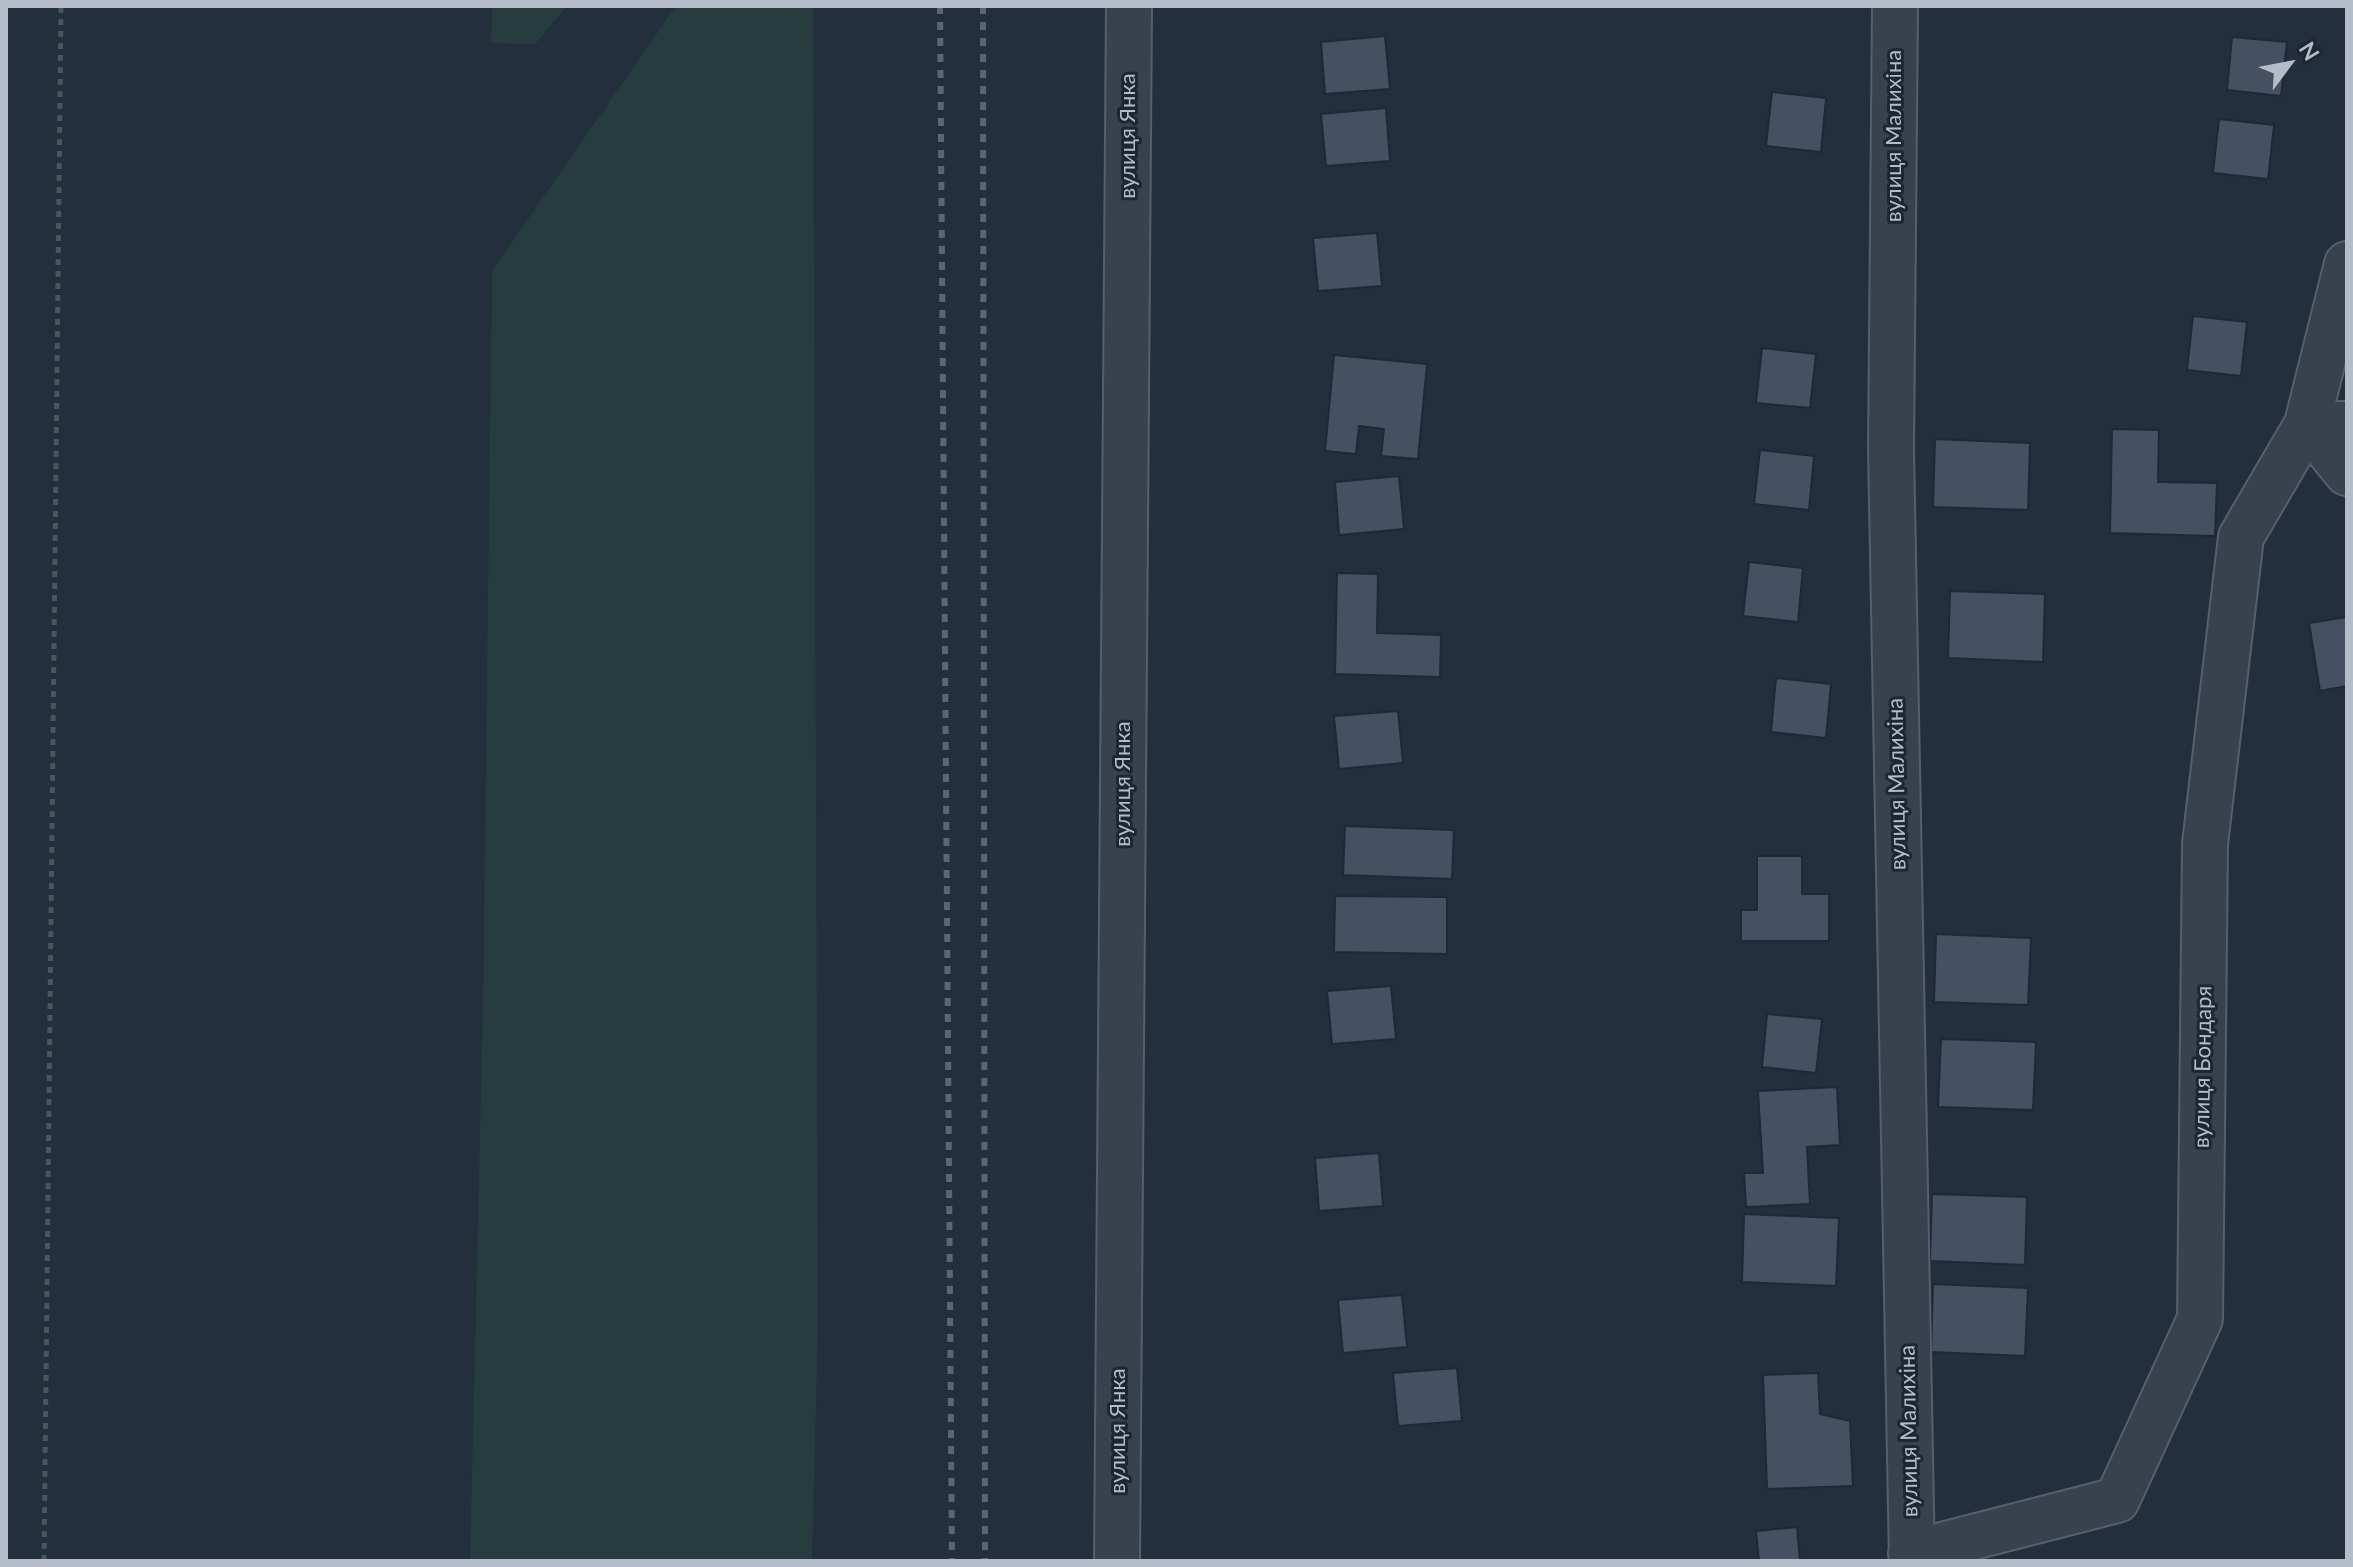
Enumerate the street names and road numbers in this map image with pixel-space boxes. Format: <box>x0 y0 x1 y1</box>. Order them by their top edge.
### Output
street label: вулиця Малихіна <box>1881 50 1907 222</box>
street label: вулиця Янка <box>1115 73 1141 199</box>
street label: вулиця Малихіна <box>1882 698 1912 870</box>
street label: вулиця Янка <box>1110 721 1136 847</box>
street label: вулиця Бондаря <box>2188 986 2218 1148</box>
street label: вулиця Малихіна <box>1894 1345 1924 1517</box>
street label: вулиця Янка <box>1105 1368 1131 1494</box>

